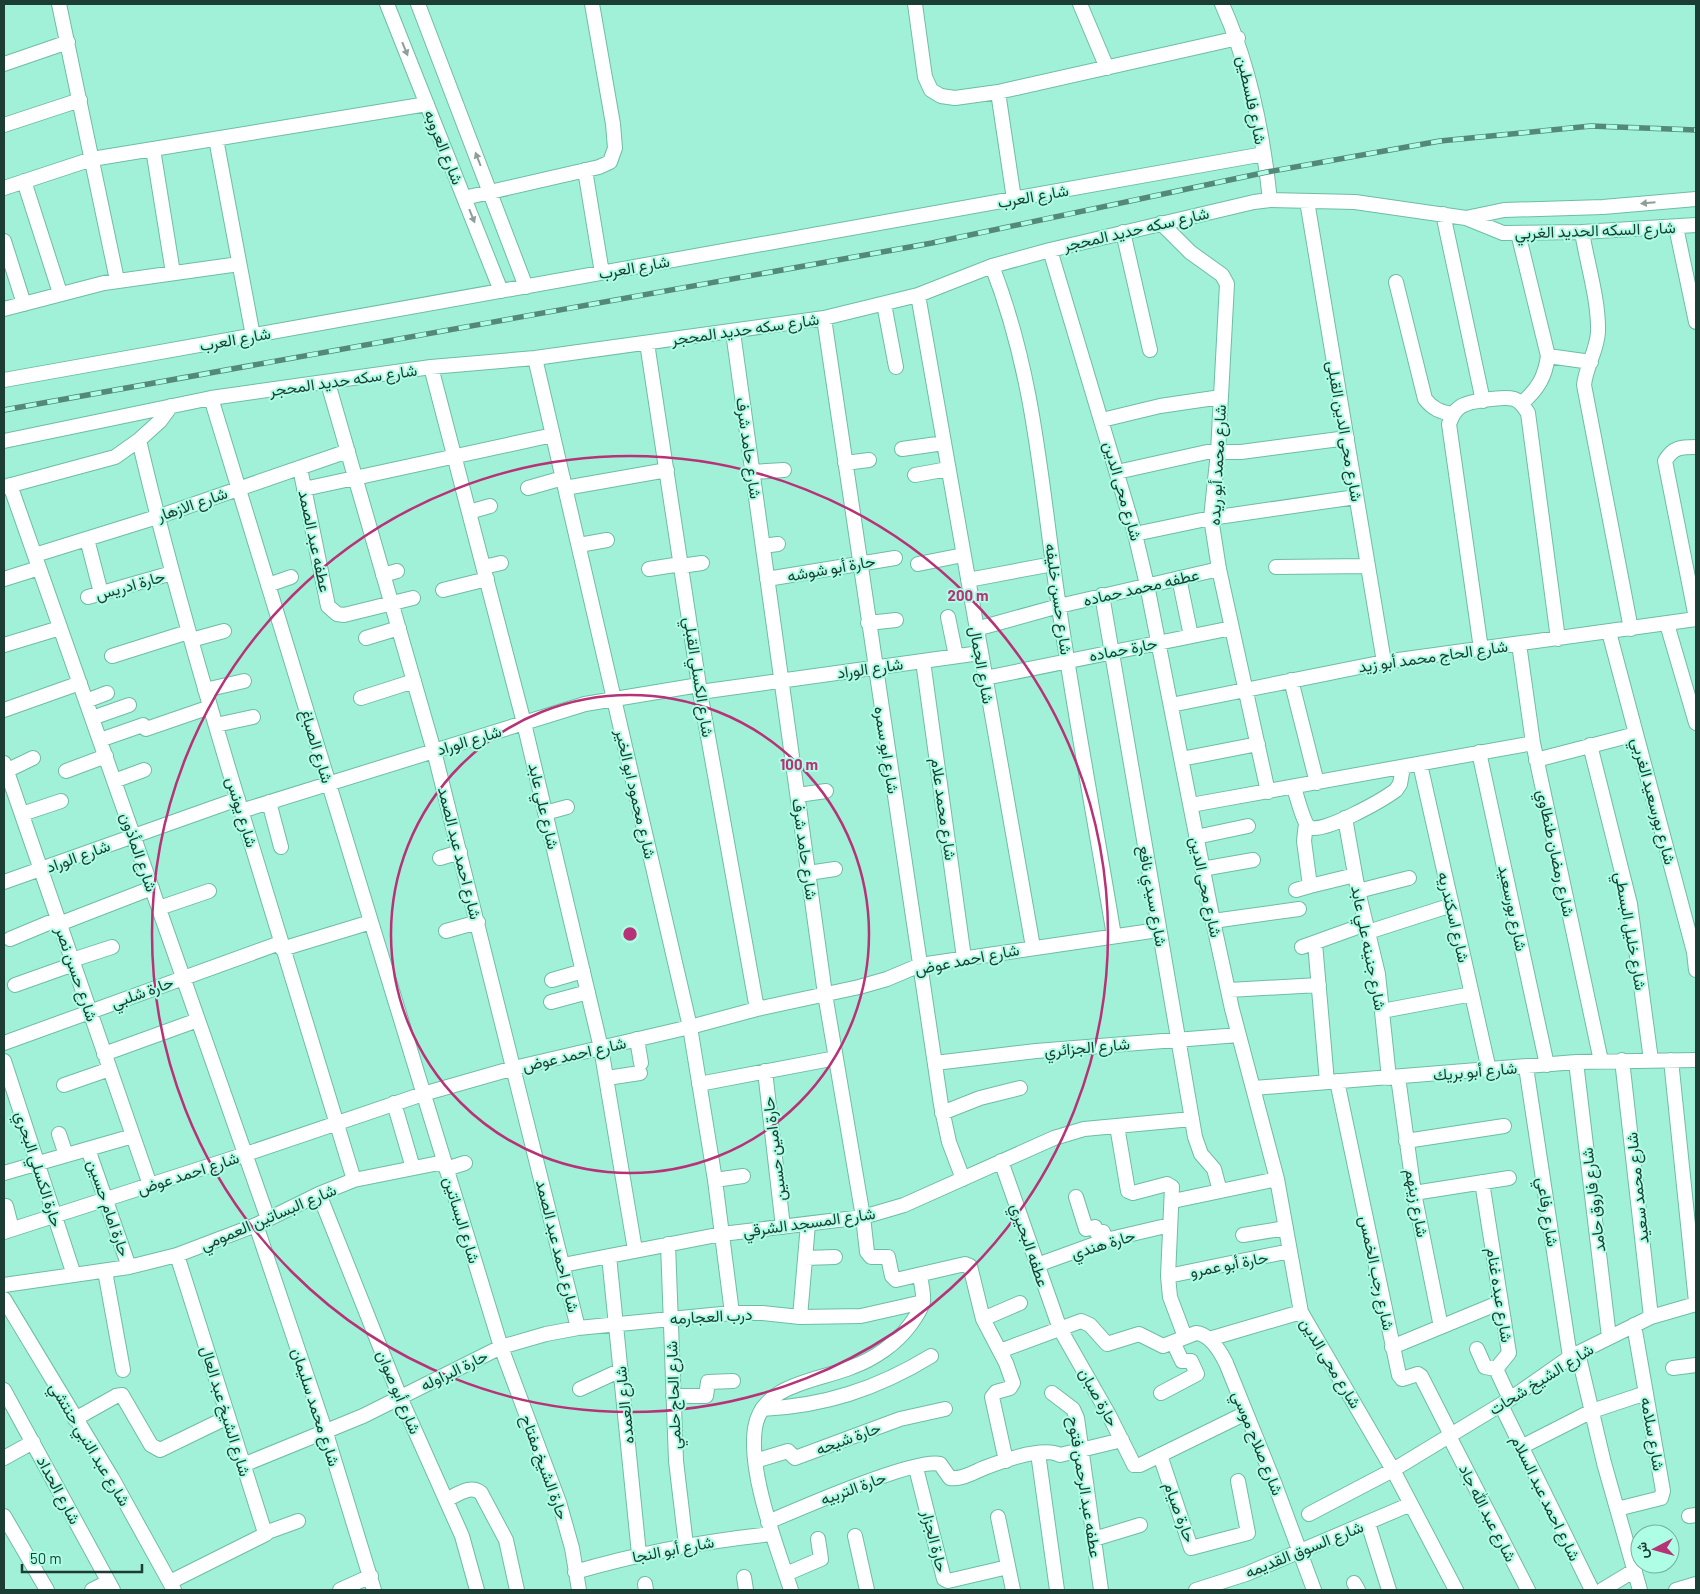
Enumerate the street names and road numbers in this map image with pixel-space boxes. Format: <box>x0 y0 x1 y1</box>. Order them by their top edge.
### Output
street label: شارع فلسطين <box>1231 54 1271 147</box>
street label: شارع العروبه <box>418 107 468 188</box>
street label: شارع العرب <box>996 180 1070 214</box>
street label: شارع سكه حديد المحجر <box>1060 202 1211 258</box>
street label: شارع السكه الحديد الغربي <box>1514 217 1676 247</box>
street label: شارع العرب <box>597 251 671 285</box>
street label: شارع سكه حديد المحجر <box>669 309 820 351</box>
street label: شارع العرب <box>198 323 272 357</box>
street label: شارع محى الدين القبلى <box>1321 359 1367 503</box>
street label: شارع سكه حديد المحجر <box>267 360 418 402</box>
street label: شارع حامد شرف <box>730 396 766 500</box>
street label: شارع محمد أبو ريده <box>1204 404 1232 526</box>
street label: شارع محى الدين <box>1097 439 1147 543</box>
street label: شارع الازهار <box>153 483 231 528</box>
street label: عطفه عبد الصمد <box>294 488 336 594</box>
street label: شارع حسن خليفه <box>1039 542 1077 656</box>
street label: حارة أبو شوشه <box>785 550 877 587</box>
street label: عطفه محمد حماده <box>1081 564 1201 609</box>
street label: حارة ادريس <box>93 565 168 605</box>
street label: شارع الكسلي القبلي <box>676 616 718 739</box>
street label: شارع الجمال <box>963 625 999 706</box>
street label: حارة حماده <box>1087 633 1159 666</box>
street label: شارع الحاج محمد أبو زيد <box>1357 636 1509 678</box>
street label: شارع الوراد <box>836 653 905 685</box>
street label: شارع ابو سمره <box>868 705 904 795</box>
street label: شارع الصباغ <box>294 707 338 786</box>
street label: شارع الوراد <box>434 721 504 761</box>
street label: شارع محمود ابو الخير <box>609 726 661 861</box>
street label: شارع بورسعيد الغربي <box>1624 735 1681 868</box>
street label: شارع محمد علام <box>925 757 961 862</box>
street label: شارع علي عابد <box>520 761 564 852</box>
street label: شارع يونس <box>220 774 262 850</box>
street label: شارع احمد عبد الصمد <box>432 785 486 922</box>
street label: شارع رمضان طنطاوي <box>1529 788 1579 919</box>
street label: شارع حامد شرف <box>786 797 822 901</box>
street label: شارع المأذون <box>114 810 162 895</box>
street label: شارع الوراد <box>43 835 113 879</box>
street label: شارع محى الدين <box>1184 835 1226 940</box>
street label: شارع سيدي نافع <box>1130 844 1172 949</box>
street label: شارع بورسعيد <box>1492 863 1532 953</box>
street label: شارع اسكندريه <box>1432 870 1474 965</box>
street label: شارع خليل البسطي <box>1607 870 1651 993</box>
street label: شارع جنينه علي عابد <box>1343 884 1391 1013</box>
street label: شارع حسن نصر <box>49 923 103 1025</box>
street label: شارع احمد عوض <box>913 939 1021 981</box>
street label: حارة شلبي <box>108 971 178 1016</box>
street label: شارع احمد عوض <box>520 1032 628 1078</box>
street label: شارع الجزائري <box>1043 1033 1131 1065</box>
street label: شارع أبو بريك <box>1432 1057 1518 1087</box>
street label: حارة امين حسين <box>758 1095 791 1202</box>
street label: حارة الكسلي البحري <box>7 1109 67 1231</box>
street label: شارع محمد سعيد <box>1621 1131 1655 1245</box>
street label: شارع فاروق حامد <box>1577 1146 1611 1254</box>
street label: شارع احمد عوض <box>134 1147 242 1201</box>
street label: حارة امام حسين <box>82 1157 135 1260</box>
street label: شارع زينهم <box>1399 1167 1433 1239</box>
street label: شارع البساتين <box>437 1174 485 1266</box>
street label: شارع رفاعي <box>1529 1176 1563 1249</box>
street label: شارع احمد عبد الصمد <box>530 1178 584 1315</box>
street label: شارع البساتين العمومي <box>197 1179 341 1258</box>
street label: عطفه البحيري <box>1003 1201 1054 1291</box>
street label: شارع المسجد الشرقي <box>741 1203 877 1245</box>
street label: شارع رجب الخمس <box>1353 1214 1399 1333</box>
street label: حارة هندي <box>1068 1225 1139 1267</box>
street label: شارع عبده غنام <box>1481 1246 1517 1344</box>
street label: حارة أبو عمرو <box>1188 1247 1270 1282</box>
street label: درب العجارمه <box>669 1304 753 1329</box>
street label: شارع محى الدين <box>1294 1314 1366 1413</box>
street label: شارع الشيخ شحات <box>1485 1339 1598 1421</box>
street label: شارع الحاج حلمي <box>661 1340 689 1449</box>
street label: شارع الشيخ عبد العال <box>195 1343 255 1479</box>
street label: شارع محمد سليمان <box>286 1345 345 1469</box>
street label: حارة البراوله <box>417 1345 492 1396</box>
street label: شارع أبو صوان <box>371 1347 426 1438</box>
street label: حارة صبان <box>1074 1364 1123 1430</box>
street label: شارع العمده <box>610 1365 640 1445</box>
street label: شارع عبد النبي حنتشي <box>42 1378 135 1512</box>
street label: شارع صلاح موسي <box>1224 1388 1288 1500</box>
street label: شارع سلامه <box>1635 1396 1669 1473</box>
street label: حارة الشيخ مفتاح <box>515 1412 573 1523</box>
street label: عطفه عبد الرحمن فتوح <box>1062 1415 1106 1559</box>
street label: حارة شيحه <box>813 1417 884 1460</box>
street label: شارع احمد عبد السلام <box>1505 1432 1585 1565</box>
street label: شارع الحداد <box>31 1452 85 1529</box>
street label: شارع عبد الله جاد <box>1453 1461 1521 1566</box>
street label: حارة التربيه <box>817 1467 889 1510</box>
street label: حارة صيام <box>1159 1479 1200 1545</box>
street label: حارة الجزار <box>916 1507 952 1575</box>
street label: شارع السوق القديمه <box>1242 1516 1367 1584</box>
street label: شارع أبو النجا <box>630 1531 716 1569</box>

